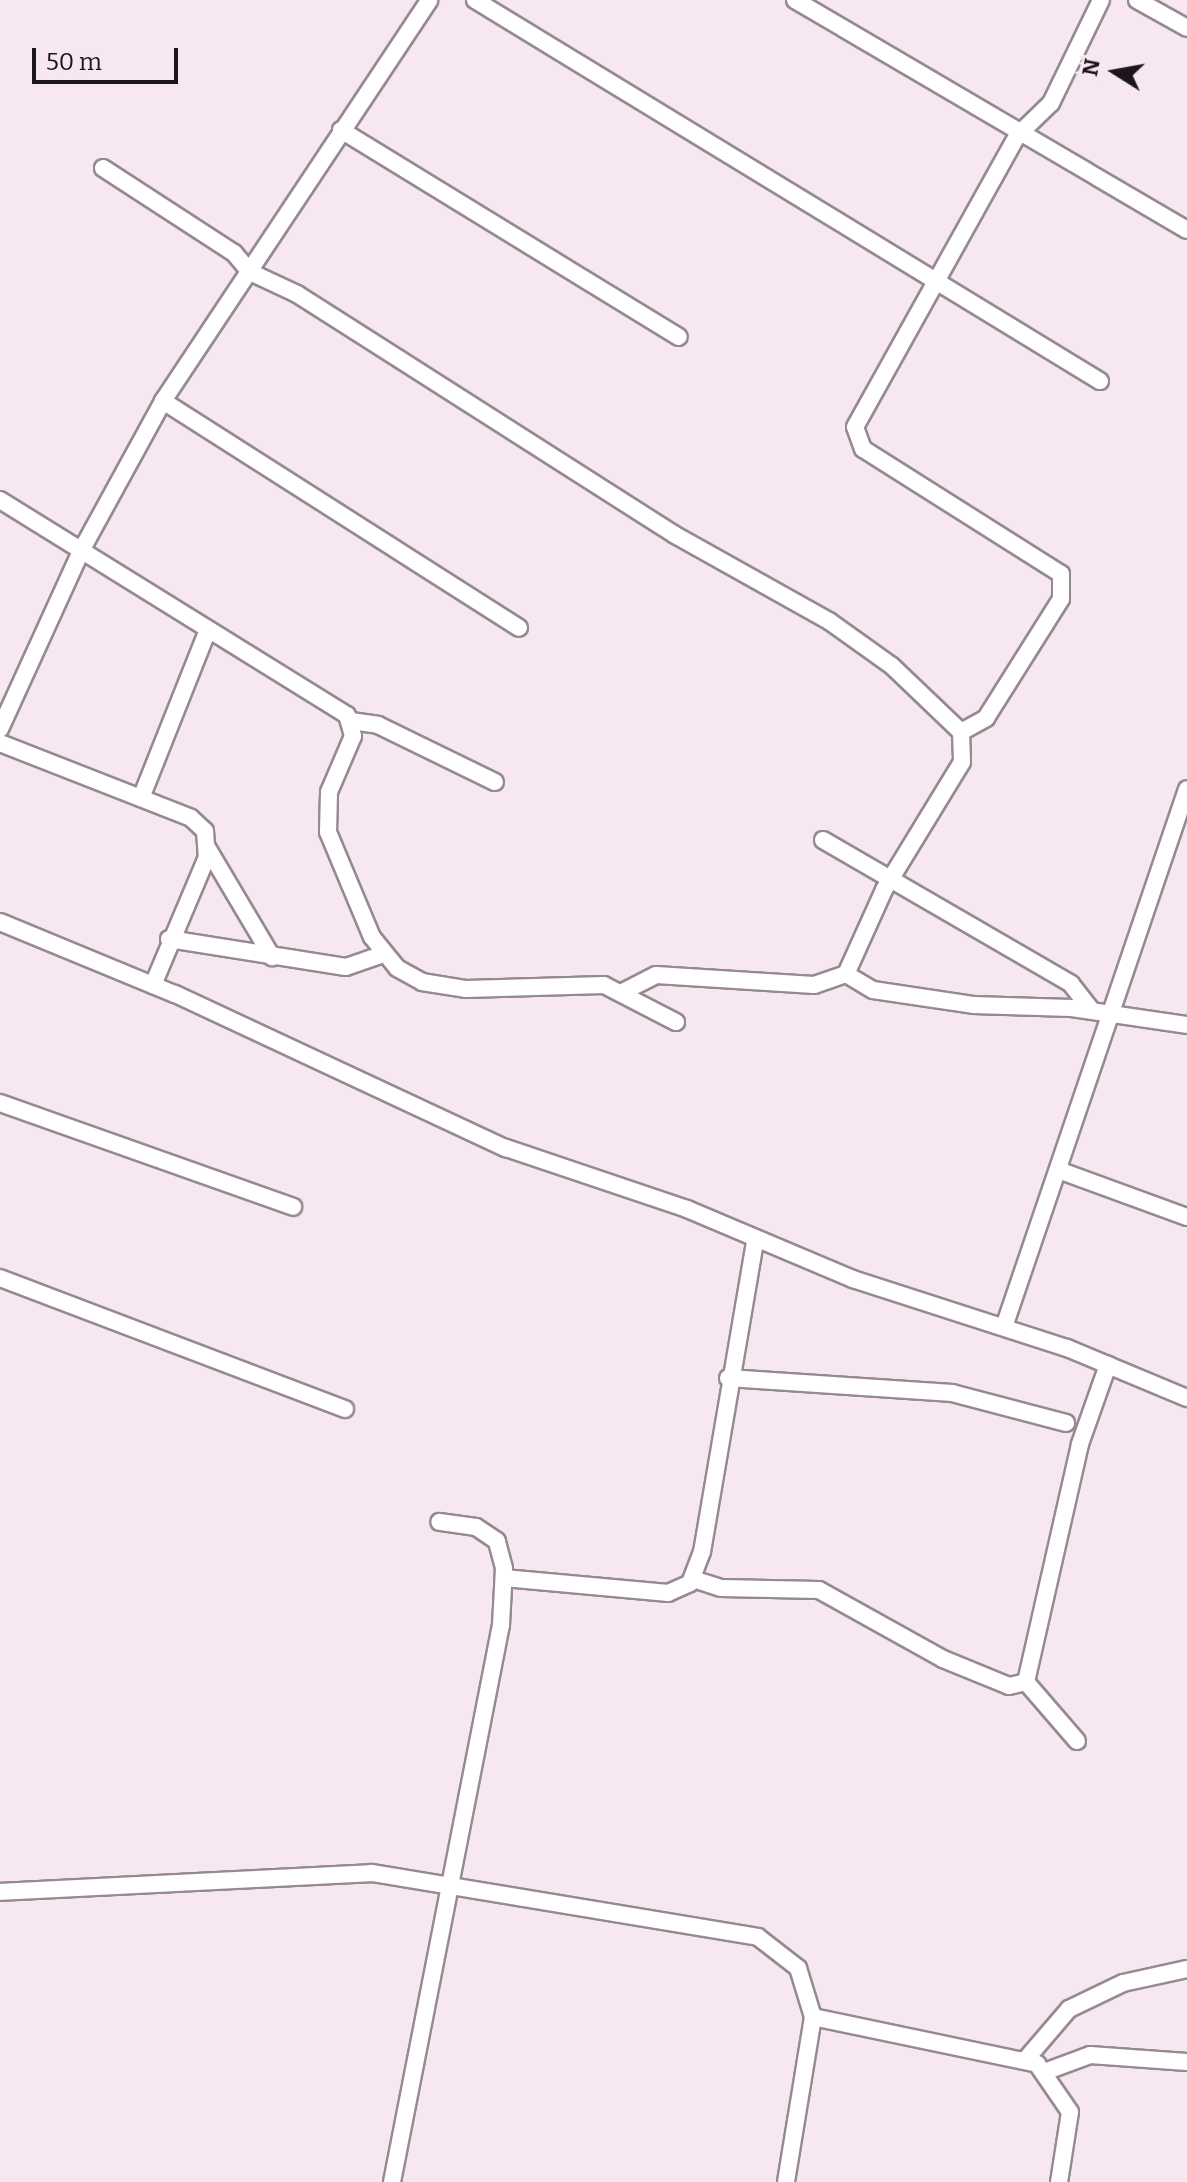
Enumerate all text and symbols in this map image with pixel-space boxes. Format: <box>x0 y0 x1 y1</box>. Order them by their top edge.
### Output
scale bar <box>36 32 182 82</box>
north arrow <box>1075 32 1155 112</box>
text: 50 m <box>46 48 102 76</box>
text: N <box>1076 56 1106 78</box>

